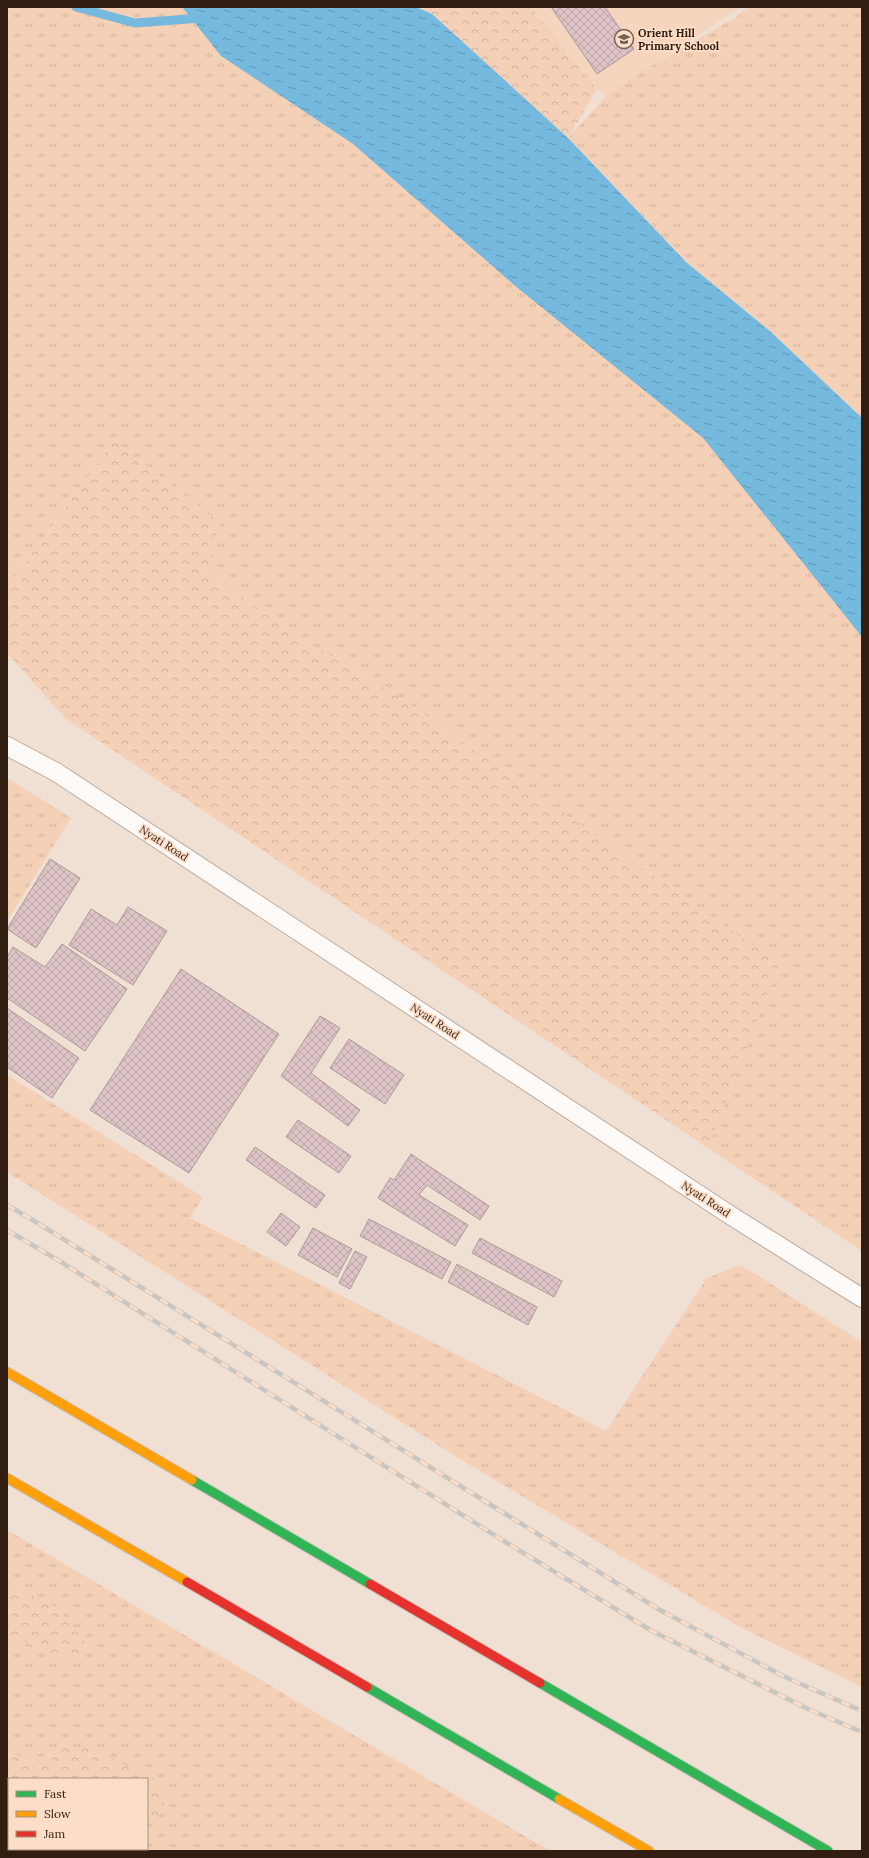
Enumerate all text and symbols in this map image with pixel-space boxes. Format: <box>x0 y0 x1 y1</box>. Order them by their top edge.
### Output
place label: Orient Hill Primary School <box>638 26 720 53</box>
school or university icon: Orient Hill Primary School <box>613 28 635 50</box>
street label: Nyati Road <box>137 822 191 864</box>
street label: Nyati Road <box>408 1000 462 1042</box>
street label: Nyati Road <box>679 1178 733 1220</box>
legend <box>8 1778 148 1850</box>
text: Fast <box>44 1786 67 1801</box>
text: Slow <box>44 1806 71 1821</box>
text: Jam <box>43 1826 65 1841</box>

